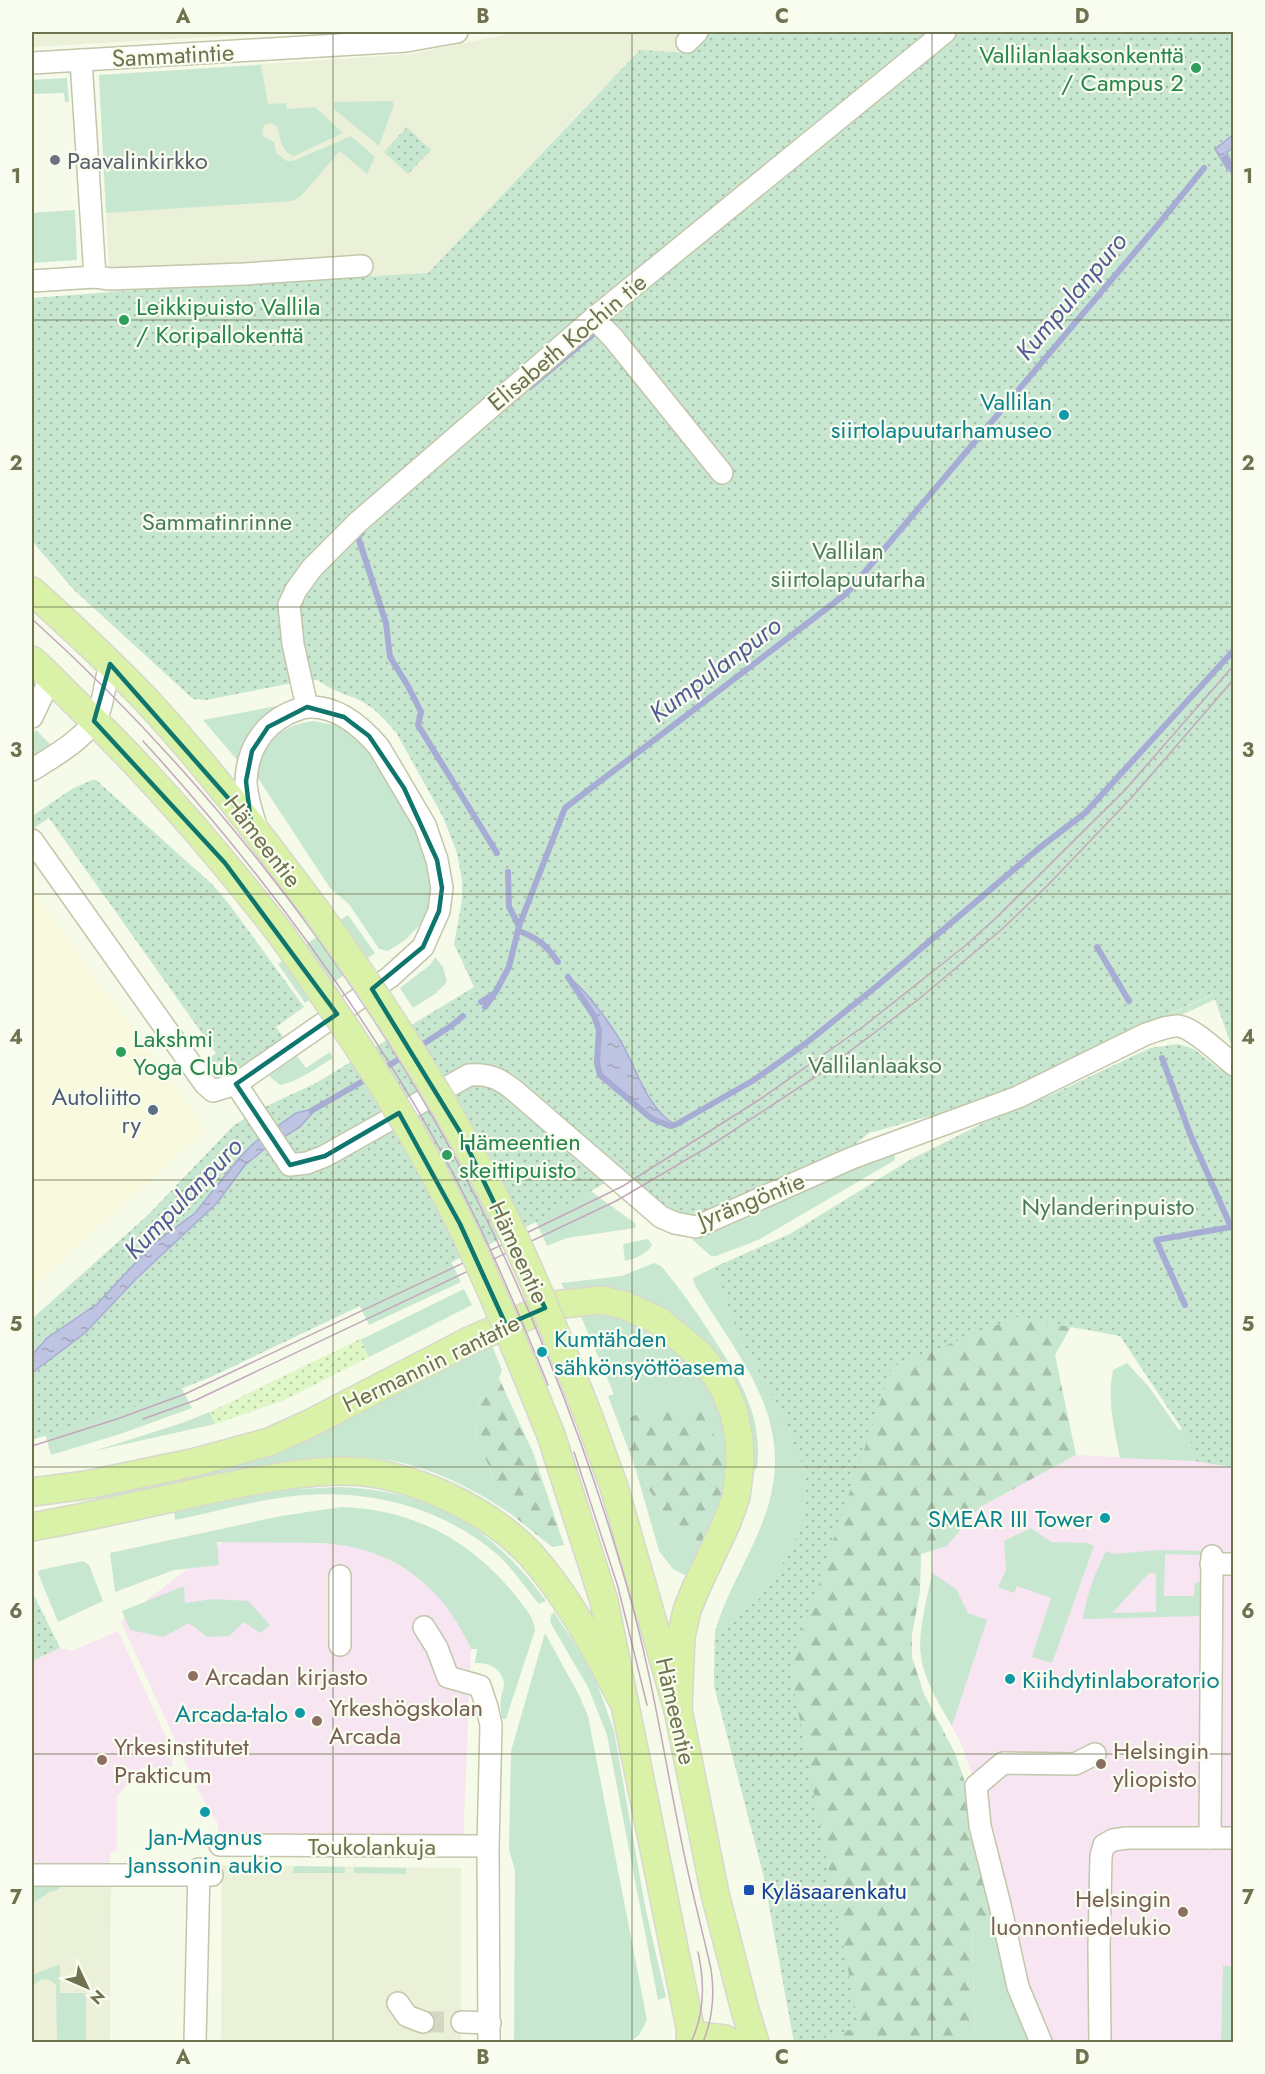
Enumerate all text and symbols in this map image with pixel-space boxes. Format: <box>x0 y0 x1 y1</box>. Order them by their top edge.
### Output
text: A <box>175 2 191 31</box>
text: B <box>476 2 490 31</box>
text: C <box>775 2 789 31</box>
text: D <box>1075 2 1089 31</box>
street label: Sammatintie <box>111 34 235 76</box>
place label: Vallilanlaaksonkenttä / Campus 2 <box>979 37 1184 100</box>
marker: Vallilanlaaksonkenttä / Campus 2 <box>1189 61 1203 75</box>
place label: Paavalinkirkko <box>67 143 208 178</box>
marker: Paavalinkirkko <box>48 153 62 167</box>
text: 1 <box>11 162 21 191</box>
text: 1 <box>1243 162 1253 191</box>
water label: Kumpulanpuro <box>1006 223 1136 368</box>
street label: Elisabeth Kochin tie <box>480 265 654 419</box>
place label: Leikkipuisto Vallila / Koripallokenttä <box>136 289 320 352</box>
marker: Leikkipuisto Vallila / Koripallokenttä <box>117 313 131 327</box>
place label: Vallilan siirtolapuutarhamuseo <box>831 384 1052 447</box>
marker: Vallilan siirtolapuutarhamuseo <box>1057 408 1071 422</box>
text: 2 <box>9 449 23 478</box>
text: 2 <box>1241 449 1255 478</box>
park label: Sammatinrinne <box>142 504 292 539</box>
park label: Vallilan siirtolapuutarha <box>771 533 925 596</box>
water label: Kumpulanpuro <box>641 606 789 731</box>
text: 3 <box>10 736 22 765</box>
text: 3 <box>1242 736 1254 765</box>
street label: Hämeentie <box>216 787 310 895</box>
place label: Lakshmi Yoga Club <box>133 1021 238 1084</box>
text: 4 <box>9 1023 23 1052</box>
text: 4 <box>1241 1023 1255 1052</box>
marker: Lakshmi Yoga Club <box>114 1045 128 1059</box>
park label: Vallilanlaakso <box>808 1047 942 1082</box>
place label: Autoliitto ry <box>52 1079 141 1142</box>
marker: Autoliitto ry <box>146 1103 160 1117</box>
place label: Hämeentien skeittipuisto <box>459 1124 581 1187</box>
water label: Kumpulanpuro <box>115 1128 251 1268</box>
marker: Hämeentien skeittipuisto <box>440 1148 454 1162</box>
street label: Jyrängöntie <box>689 1163 810 1238</box>
park label: Nylanderinpuisto <box>1022 1189 1195 1224</box>
street label: Hämeentie <box>480 1195 558 1309</box>
street label: Hermannin rantatie <box>336 1305 526 1421</box>
text: 5 <box>10 1310 23 1339</box>
text: 5 <box>1242 1310 1255 1339</box>
place label: Kumtähden sähkönsyöttöasema <box>554 1321 745 1384</box>
marker: Kumtähden sähkönsyöttöasema <box>535 1345 549 1359</box>
place label: SMEAR III Tower <box>928 1501 1094 1536</box>
marker: SMEAR III Tower <box>1098 1511 1112 1525</box>
text: 6 <box>9 1597 23 1626</box>
text: 6 <box>1241 1597 1255 1626</box>
street label: Hämeentie <box>647 1654 705 1768</box>
place label: Arcadan kirjasto <box>205 1659 368 1694</box>
place label: Kiihdytinlaboratorio <box>1022 1662 1220 1697</box>
marker: Arcadan kirjasto <box>186 1669 200 1683</box>
marker: Kiihdytinlaboratorio <box>1003 1672 1017 1686</box>
place label: Yrkeshögskolan Arcada <box>329 1690 483 1753</box>
place label: Arcada-talo <box>175 1696 288 1731</box>
marker: Arcada-talo <box>293 1706 307 1720</box>
marker: Yrkeshögskolan Arcada <box>310 1714 324 1728</box>
place label: Yrkesinstitutet Prakticum <box>114 1729 249 1792</box>
place label: Helsingin yliopisto <box>1113 1733 1209 1796</box>
marker: Yrkesinstitutet Prakticum <box>95 1753 109 1767</box>
marker: Helsingin yliopisto <box>1094 1757 1108 1771</box>
marker: Jan-Magnus Janssonin aukio <box>198 1805 212 1819</box>
place label: Jan-Magnus Janssonin aukio <box>124 1819 283 1882</box>
street label: Toukolankuja <box>308 1829 436 1864</box>
place label: Kyläsaarenkatu <box>761 1873 907 1908</box>
place label: Helsingin luonnontiedelukio <box>990 1881 1171 1944</box>
text: 7 <box>10 1883 23 1912</box>
marker: Kyläsaarenkatu <box>742 1883 756 1897</box>
text: 7 <box>1242 1883 1255 1912</box>
marker: Helsingin luonnontiedelukio <box>1176 1905 1190 1919</box>
north arrow <box>57 1957 117 2017</box>
text: N <box>85 1985 110 2010</box>
text: A <box>175 2043 191 2072</box>
text: B <box>476 2043 490 2072</box>
text: C <box>775 2043 789 2072</box>
text: D <box>1075 2043 1089 2072</box>

